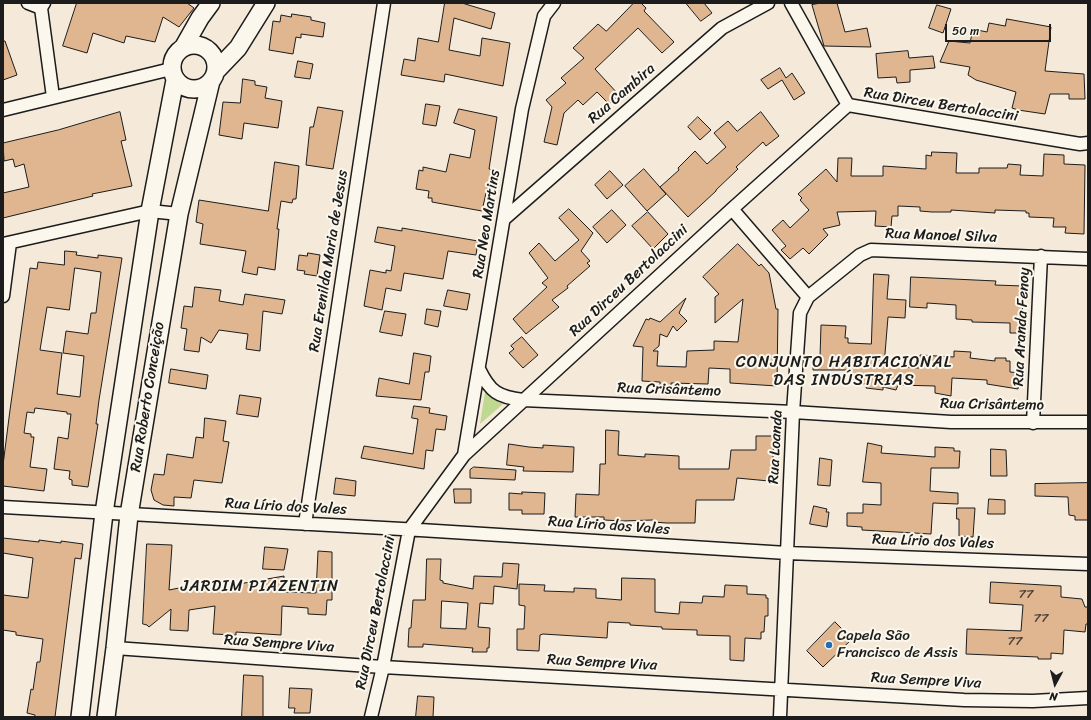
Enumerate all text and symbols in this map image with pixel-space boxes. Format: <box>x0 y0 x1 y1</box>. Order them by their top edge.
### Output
scale bar <box>947 16 1053 42</box>
text: 50 m <box>952 20 979 42</box>
street label: Rua Cambira <box>585 60 659 128</box>
street label: Rua Dirceu Bertolaccini <box>863 84 1019 126</box>
street label: Rua Neo Martins <box>470 168 504 280</box>
street label: Rua Erenilda Maria de Jesus <box>306 169 352 353</box>
street label: Rua Dirceu Bertolaccini <box>566 221 692 341</box>
street label: Rua Manoel Silva <box>885 225 997 247</box>
street label: Rua Aranda Fenoy <box>1010 267 1034 387</box>
street label: Rua Roberto Conceição <box>127 321 169 473</box>
district label: CONJUNTO HABITACIONAL DAS INDÚSTRIAS <box>737 353 951 391</box>
street label: Rua Crisântemo <box>617 379 721 401</box>
street label: Rua Crisântemo <box>940 395 1044 415</box>
street label: Rua Loanda <box>765 409 787 485</box>
street label: Rua Lírio dos Vales <box>225 495 347 519</box>
street label: Rua Lírio dos Vales <box>547 513 671 539</box>
street label: Rua Lírio dos Vales <box>872 531 994 553</box>
street label: Rua Dirceu Bertolaccini <box>352 535 400 691</box>
district label: JARDIM PIAZENTIN <box>181 577 339 597</box>
house number: 77 <box>1019 587 1033 603</box>
house number: 77 <box>1034 611 1048 627</box>
place label: Capela São Francisco de Assis <box>837 627 958 662</box>
street label: Rua Sempre Viva <box>223 631 335 657</box>
house number: 77 <box>1008 634 1022 650</box>
marker: Capela São Francisco de Assis <box>824 640 834 650</box>
street label: Rua Sempre Viva <box>546 651 658 675</box>
north arrow <box>1035 664 1075 704</box>
street label: Rua Sempre Viva <box>870 669 982 693</box>
text: N <box>1049 687 1058 706</box>

